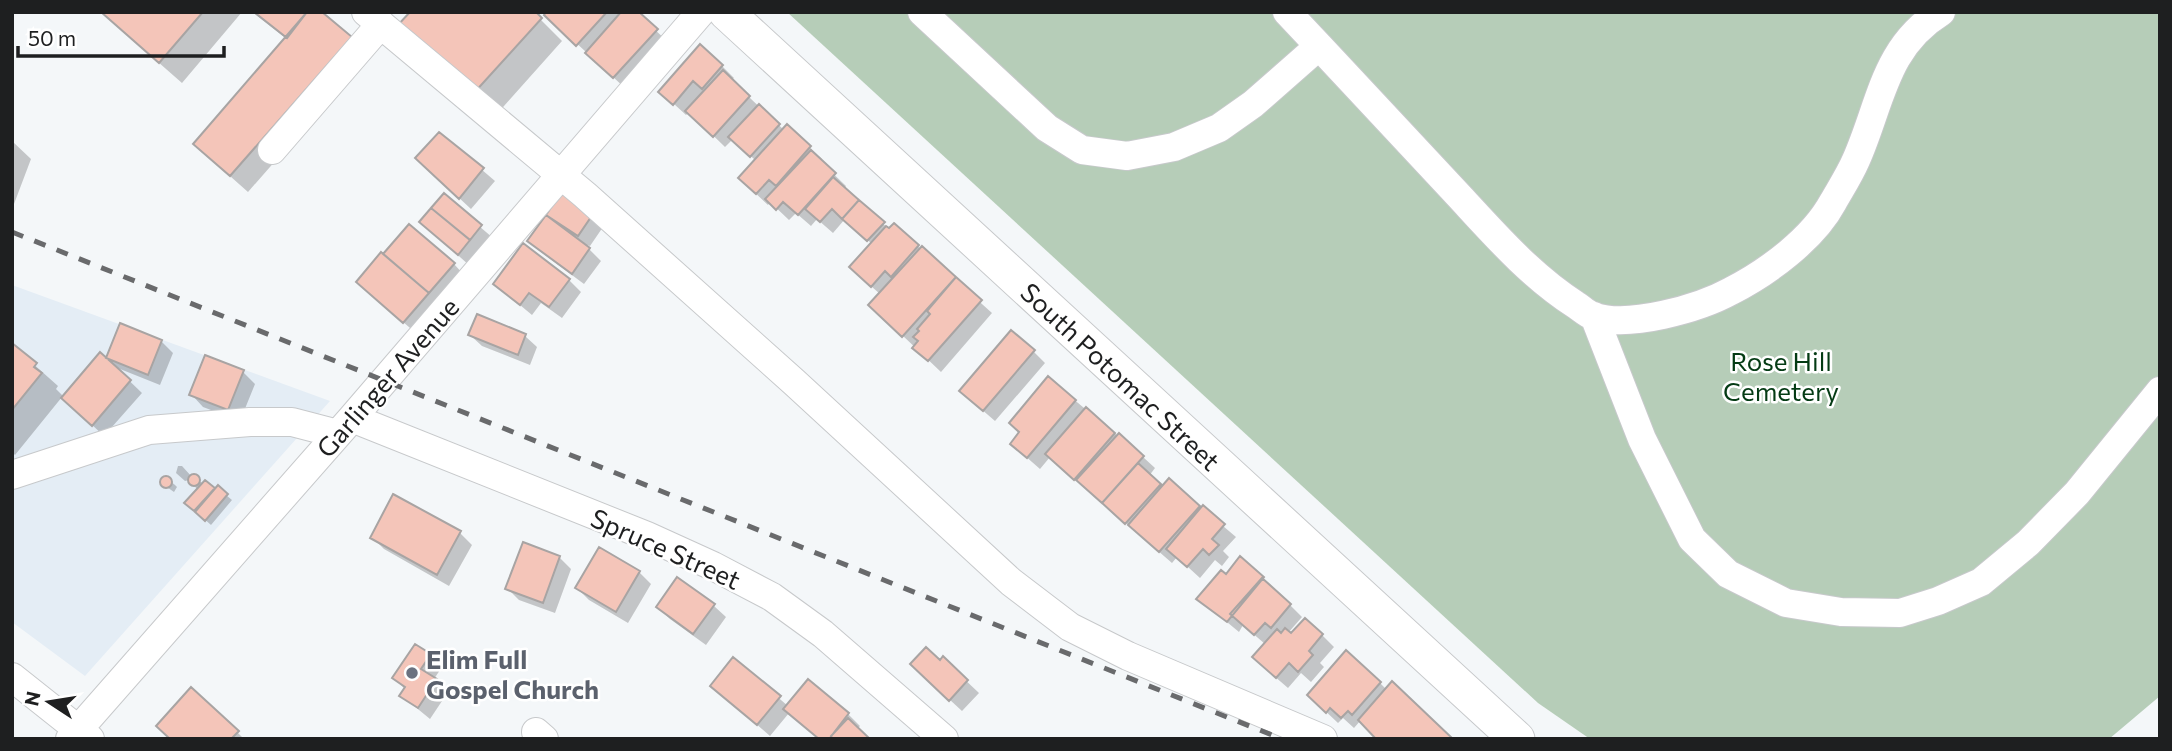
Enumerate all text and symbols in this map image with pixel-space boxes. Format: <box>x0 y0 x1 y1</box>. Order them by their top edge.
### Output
scale bar <box>18 14 224 58</box>
text: 50 m <box>28 25 76 50</box>
street label: South Potomac Street <box>1015 276 1227 476</box>
street label: Garlinger Avenue <box>309 291 465 463</box>
park label: Rose Hill Cemetery <box>1723 345 1839 406</box>
street label: Spruce Street <box>586 501 746 595</box>
place label: Elim Full Gospel Church <box>426 643 599 704</box>
marker: Elim Full Gospel Church <box>404 665 420 681</box>
north arrow <box>14 667 84 737</box>
text: N <box>19 689 45 708</box>

